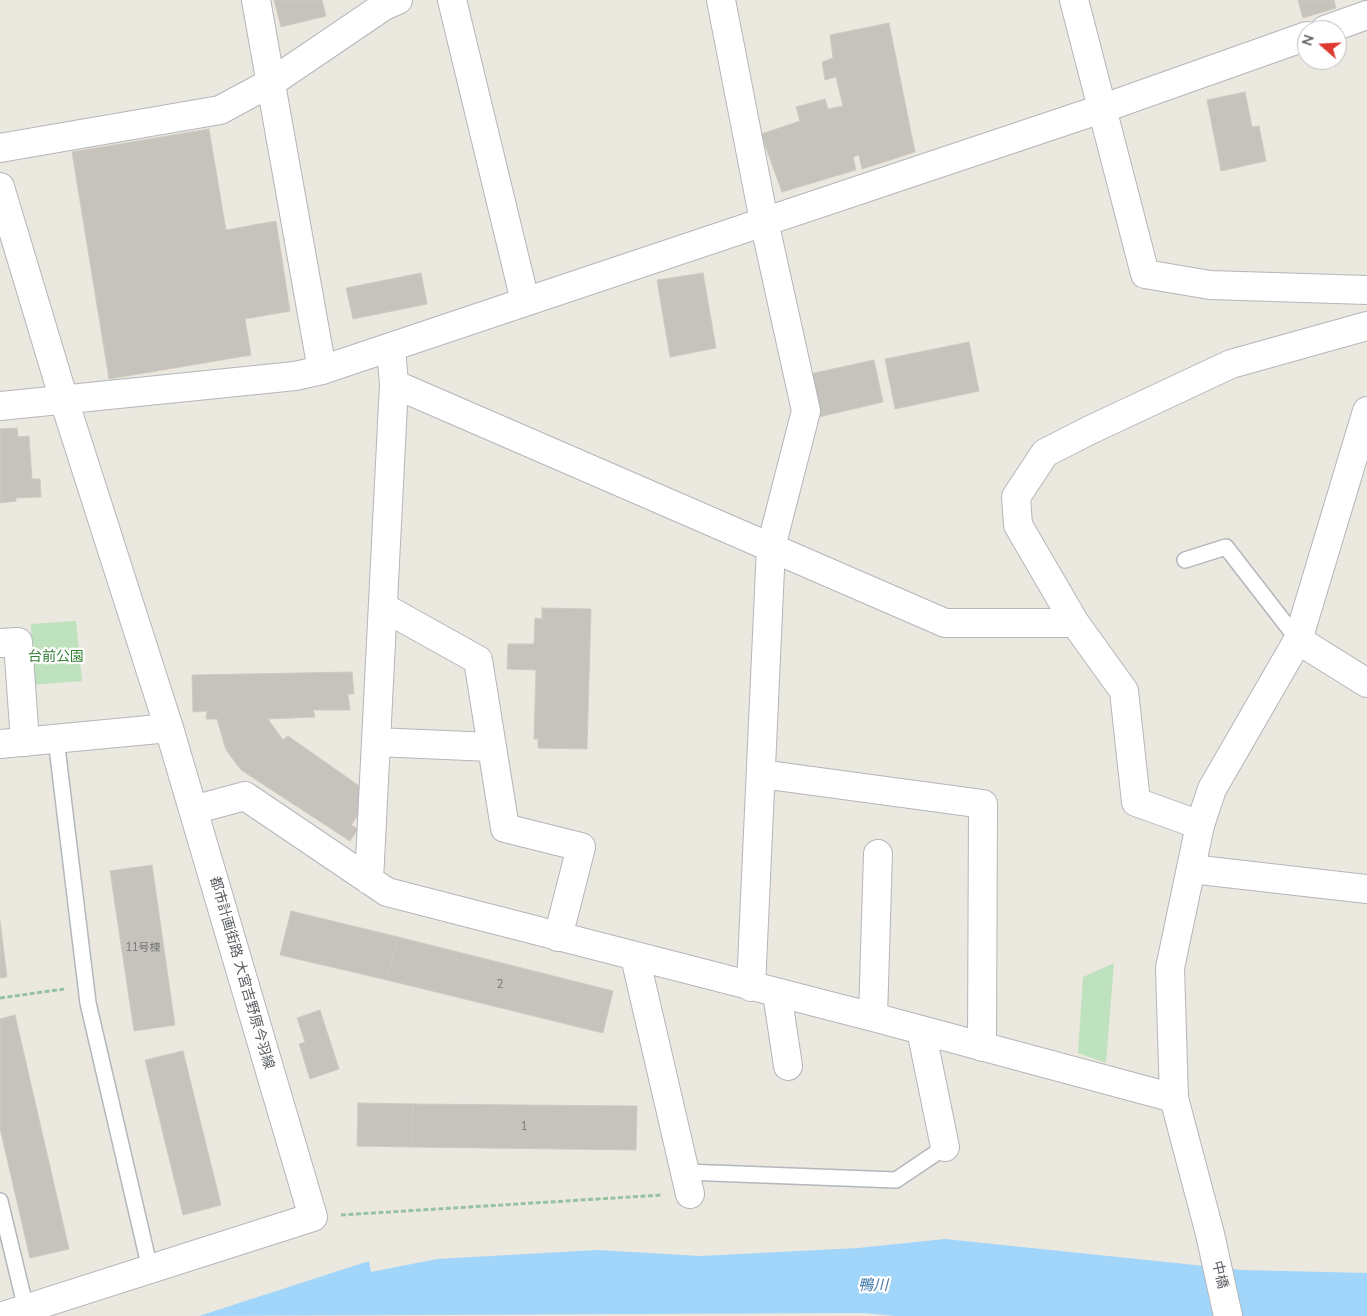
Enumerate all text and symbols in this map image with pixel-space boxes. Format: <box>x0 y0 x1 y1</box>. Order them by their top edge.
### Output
north arrow <box>1297 20 1347 70</box>
text: N <box>1298 32 1319 48</box>
park label: 台前公園 <box>28 650 84 666</box>
street label: 都市計画街路 大宮吉野原今羽線 <box>205 875 277 1071</box>
house number: 11号棟 <box>125 941 161 955</box>
house number: 2 <box>497 978 503 992</box>
house number: 1 <box>521 1120 527 1134</box>
street label: 中橋 <box>1208 1259 1230 1291</box>
water label: 鴨川 <box>858 1277 888 1295</box>

